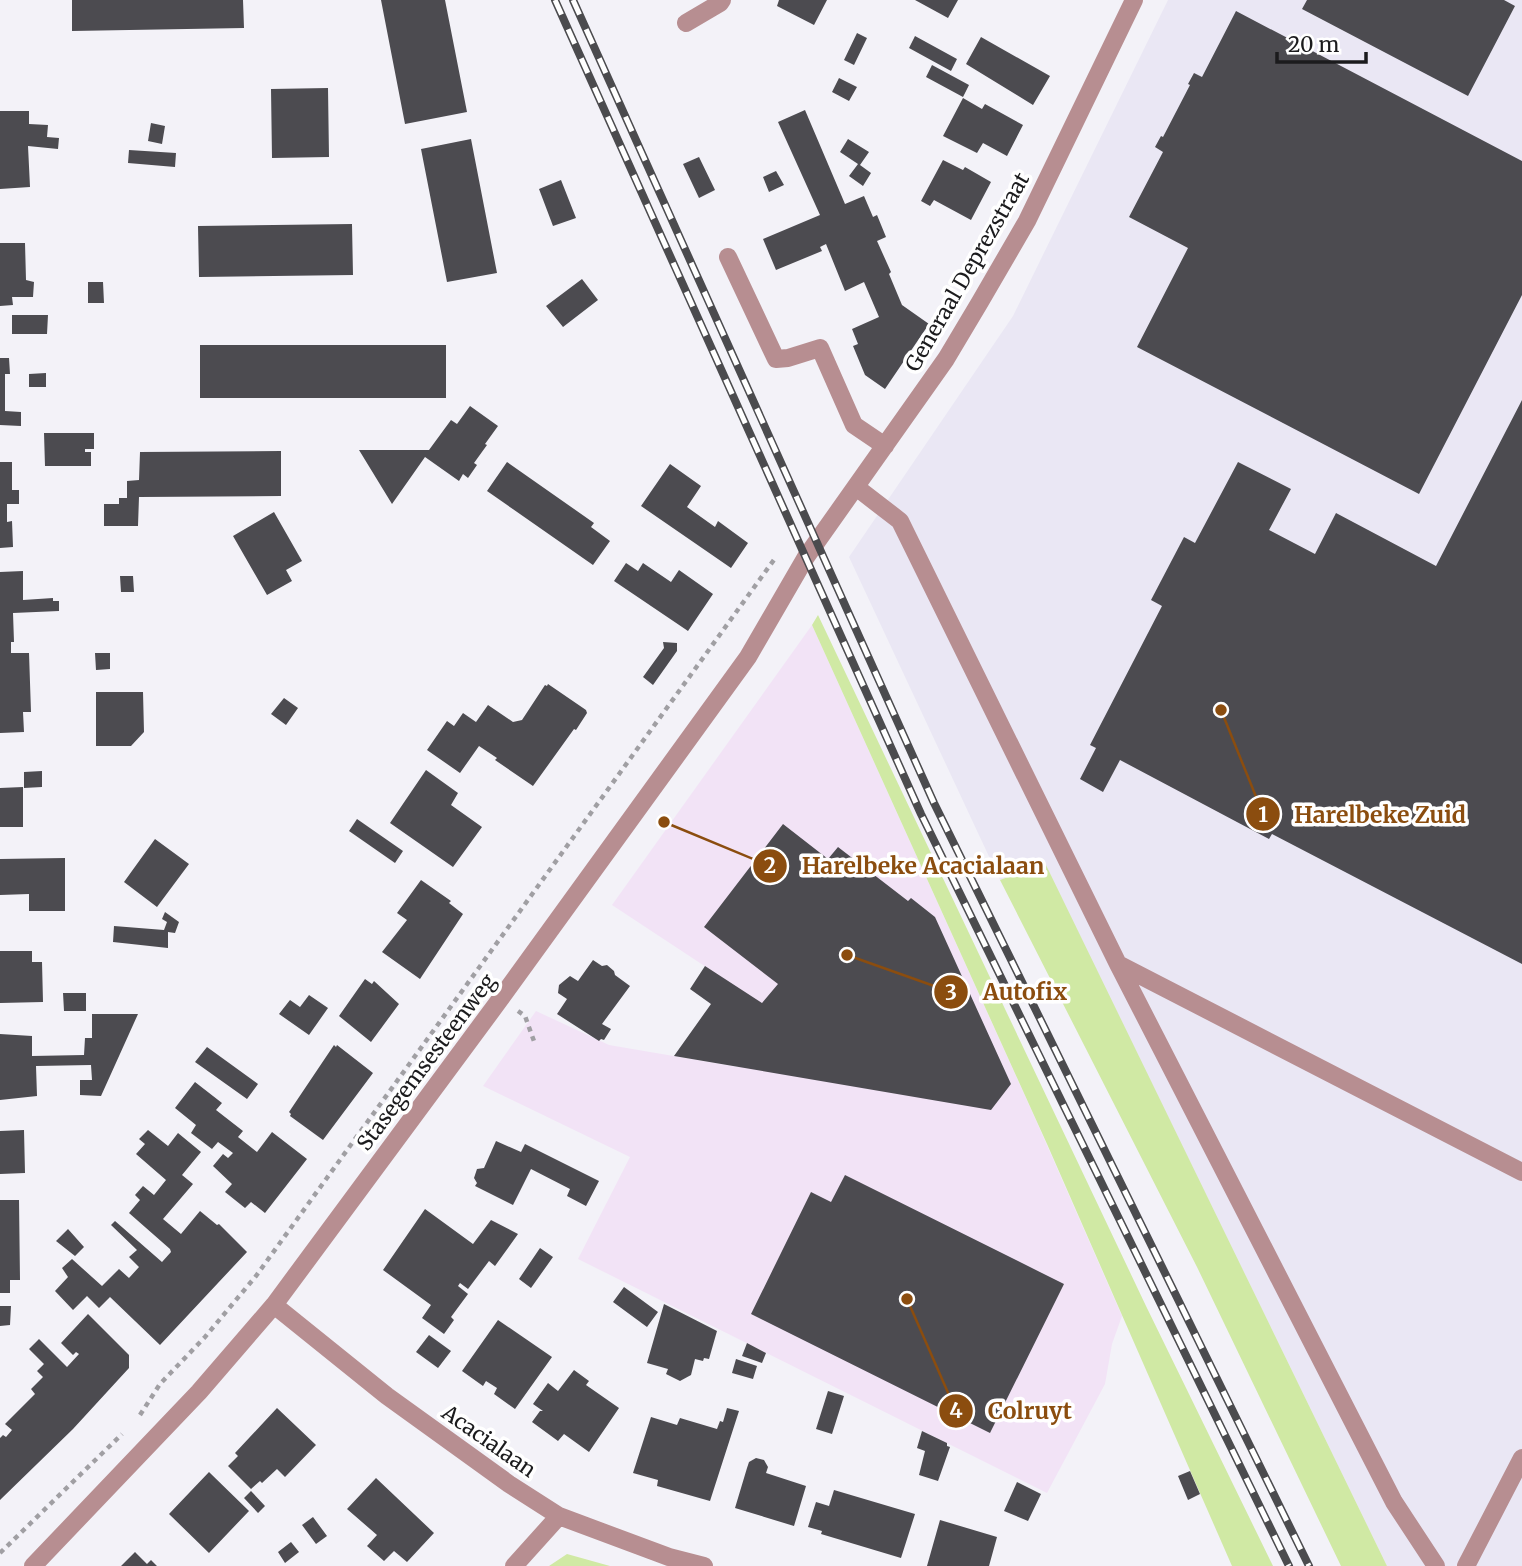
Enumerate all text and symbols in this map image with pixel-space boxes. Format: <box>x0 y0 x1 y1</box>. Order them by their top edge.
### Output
scale bar <box>1277 21 1366 65</box>
text: 20 m <box>1288 31 1340 58</box>
street label: Generaal Deprezstraat <box>899 168 1035 376</box>
callout: Harelbeke Zuid <box>1245 792 1480 836</box>
text: Harelbeke Zuid <box>1294 800 1466 829</box>
text: 1 <box>1258 801 1268 828</box>
callout: Harelbeke Acacialaan <box>752 844 1058 888</box>
text: Harelbeke Acacialaan <box>802 851 1045 880</box>
text: 2 <box>764 852 776 879</box>
street label: Stasegemsesteenweg <box>351 968 501 1156</box>
callout: Autofix <box>933 970 1081 1014</box>
text: Autofix <box>982 977 1067 1006</box>
text: 3 <box>945 979 957 1006</box>
callout: Colruyt <box>939 1389 1086 1433</box>
text: Colruyt <box>988 1396 1072 1425</box>
text: 4 <box>949 1397 963 1424</box>
street label: Acacialaan <box>436 1398 541 1483</box>

